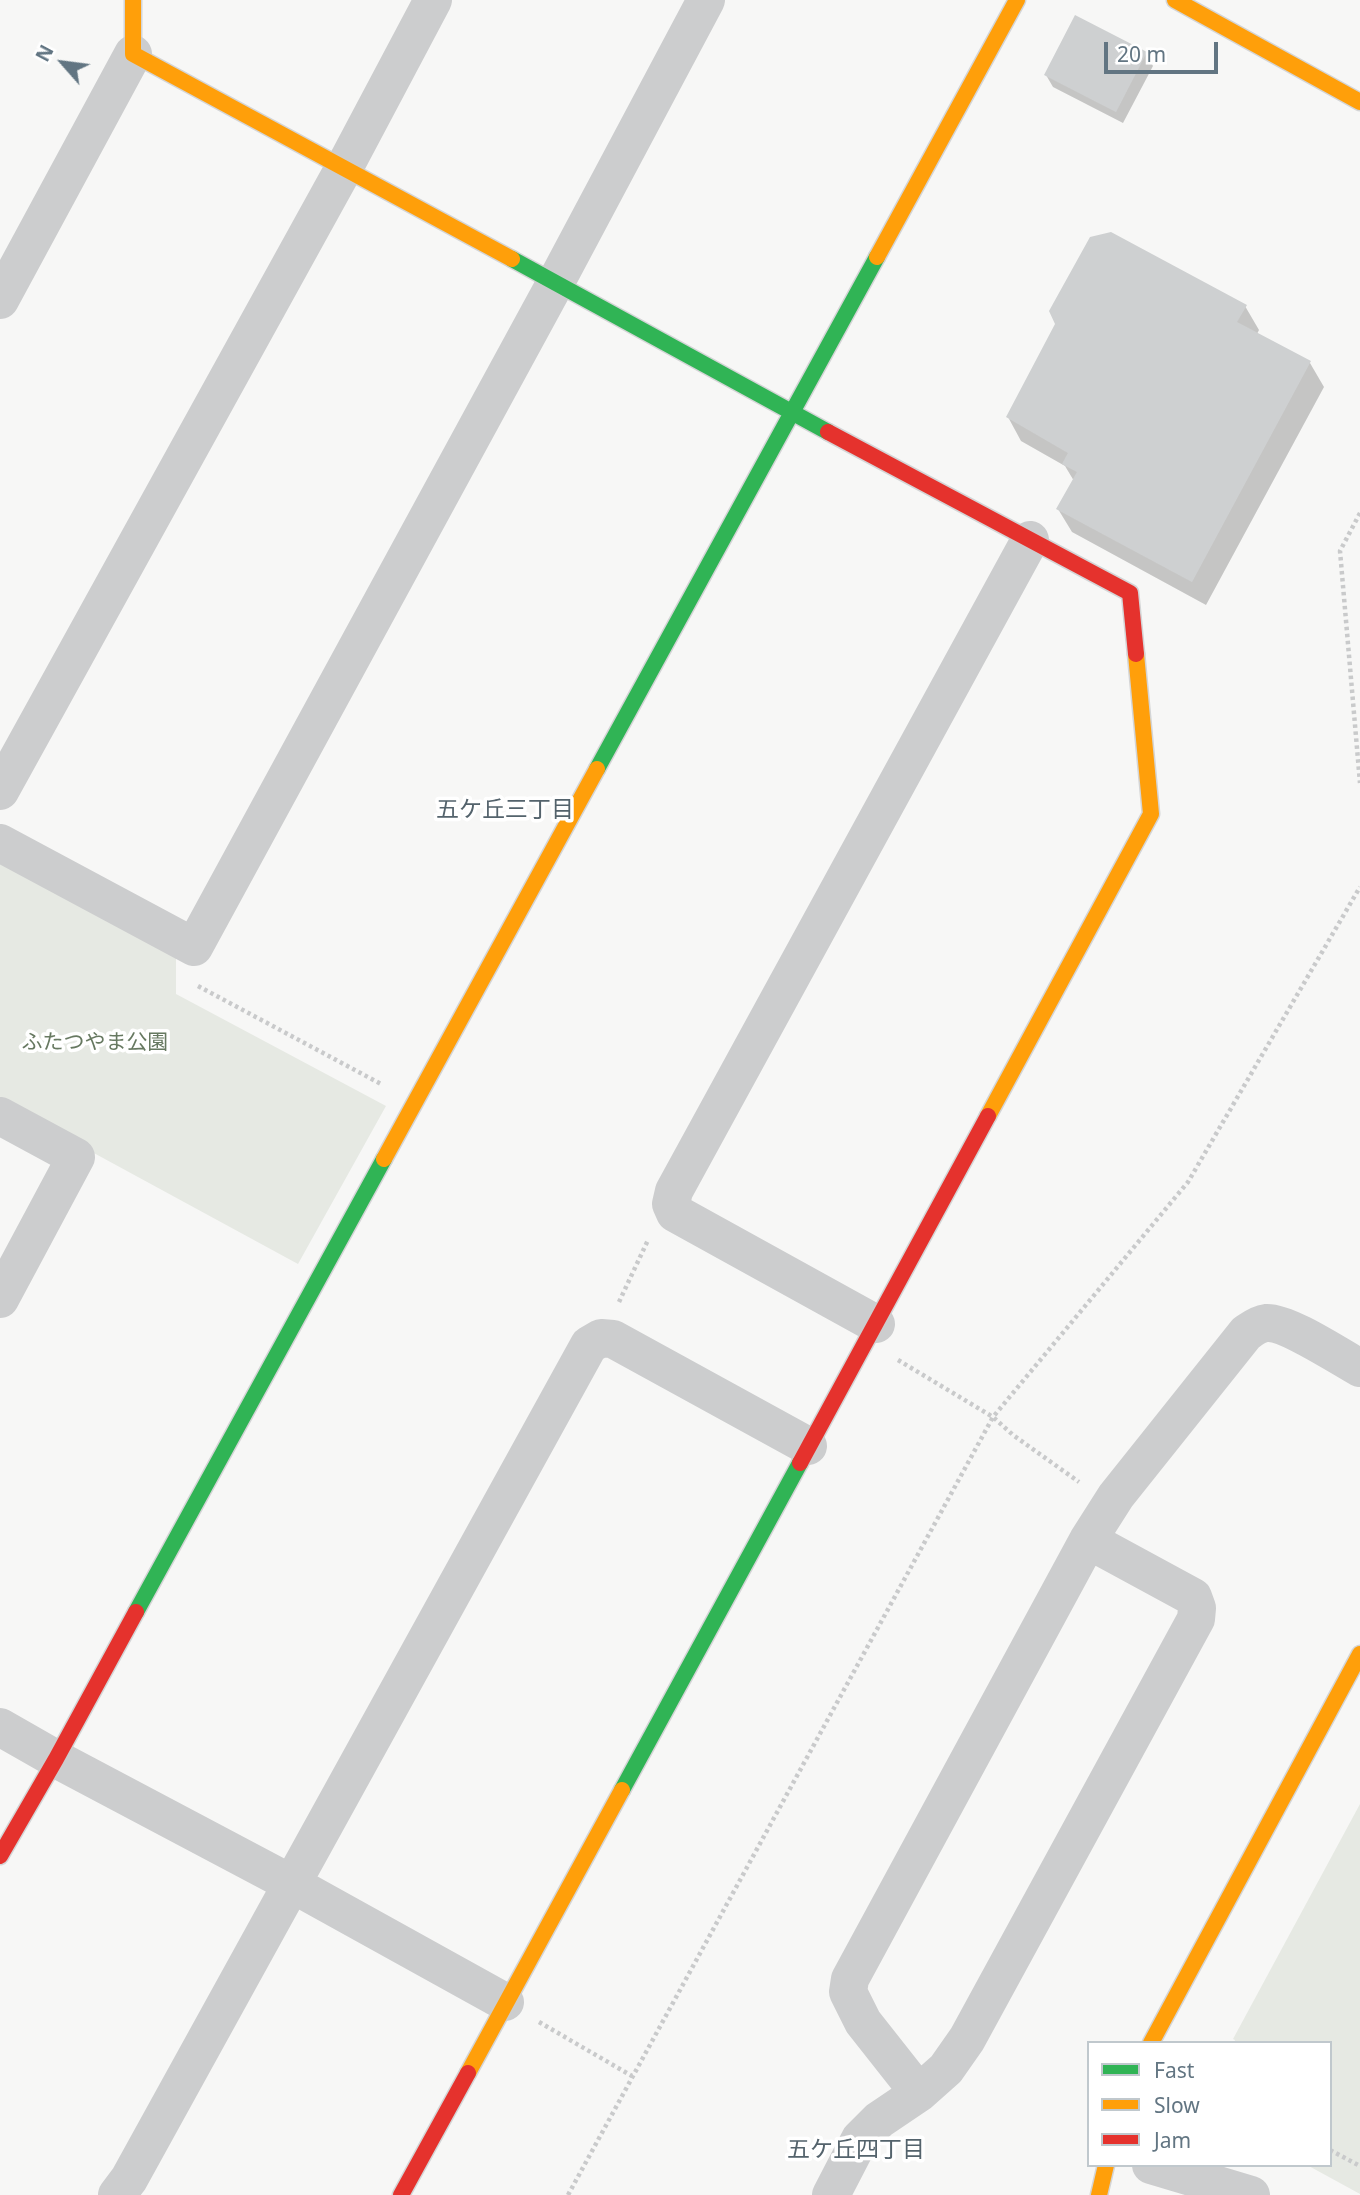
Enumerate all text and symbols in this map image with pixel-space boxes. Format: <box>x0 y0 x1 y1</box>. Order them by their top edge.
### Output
north arrow <box>28 28 98 98</box>
scale bar <box>1108 28 1222 72</box>
text: N <box>29 40 60 66</box>
text: 20 m <box>1117 40 1166 68</box>
district label: 五ケ丘三丁目 <box>436 796 574 824</box>
park label: ふたつやま公園 <box>22 1030 168 1056</box>
legend <box>1087 2041 1332 2167</box>
text: Fast <box>1154 2056 1194 2084</box>
text: Slow <box>1154 2091 1200 2119</box>
text: Jam <box>1154 2126 1191 2154</box>
district label: 五ケ丘四丁目 <box>787 2136 925 2164</box>

